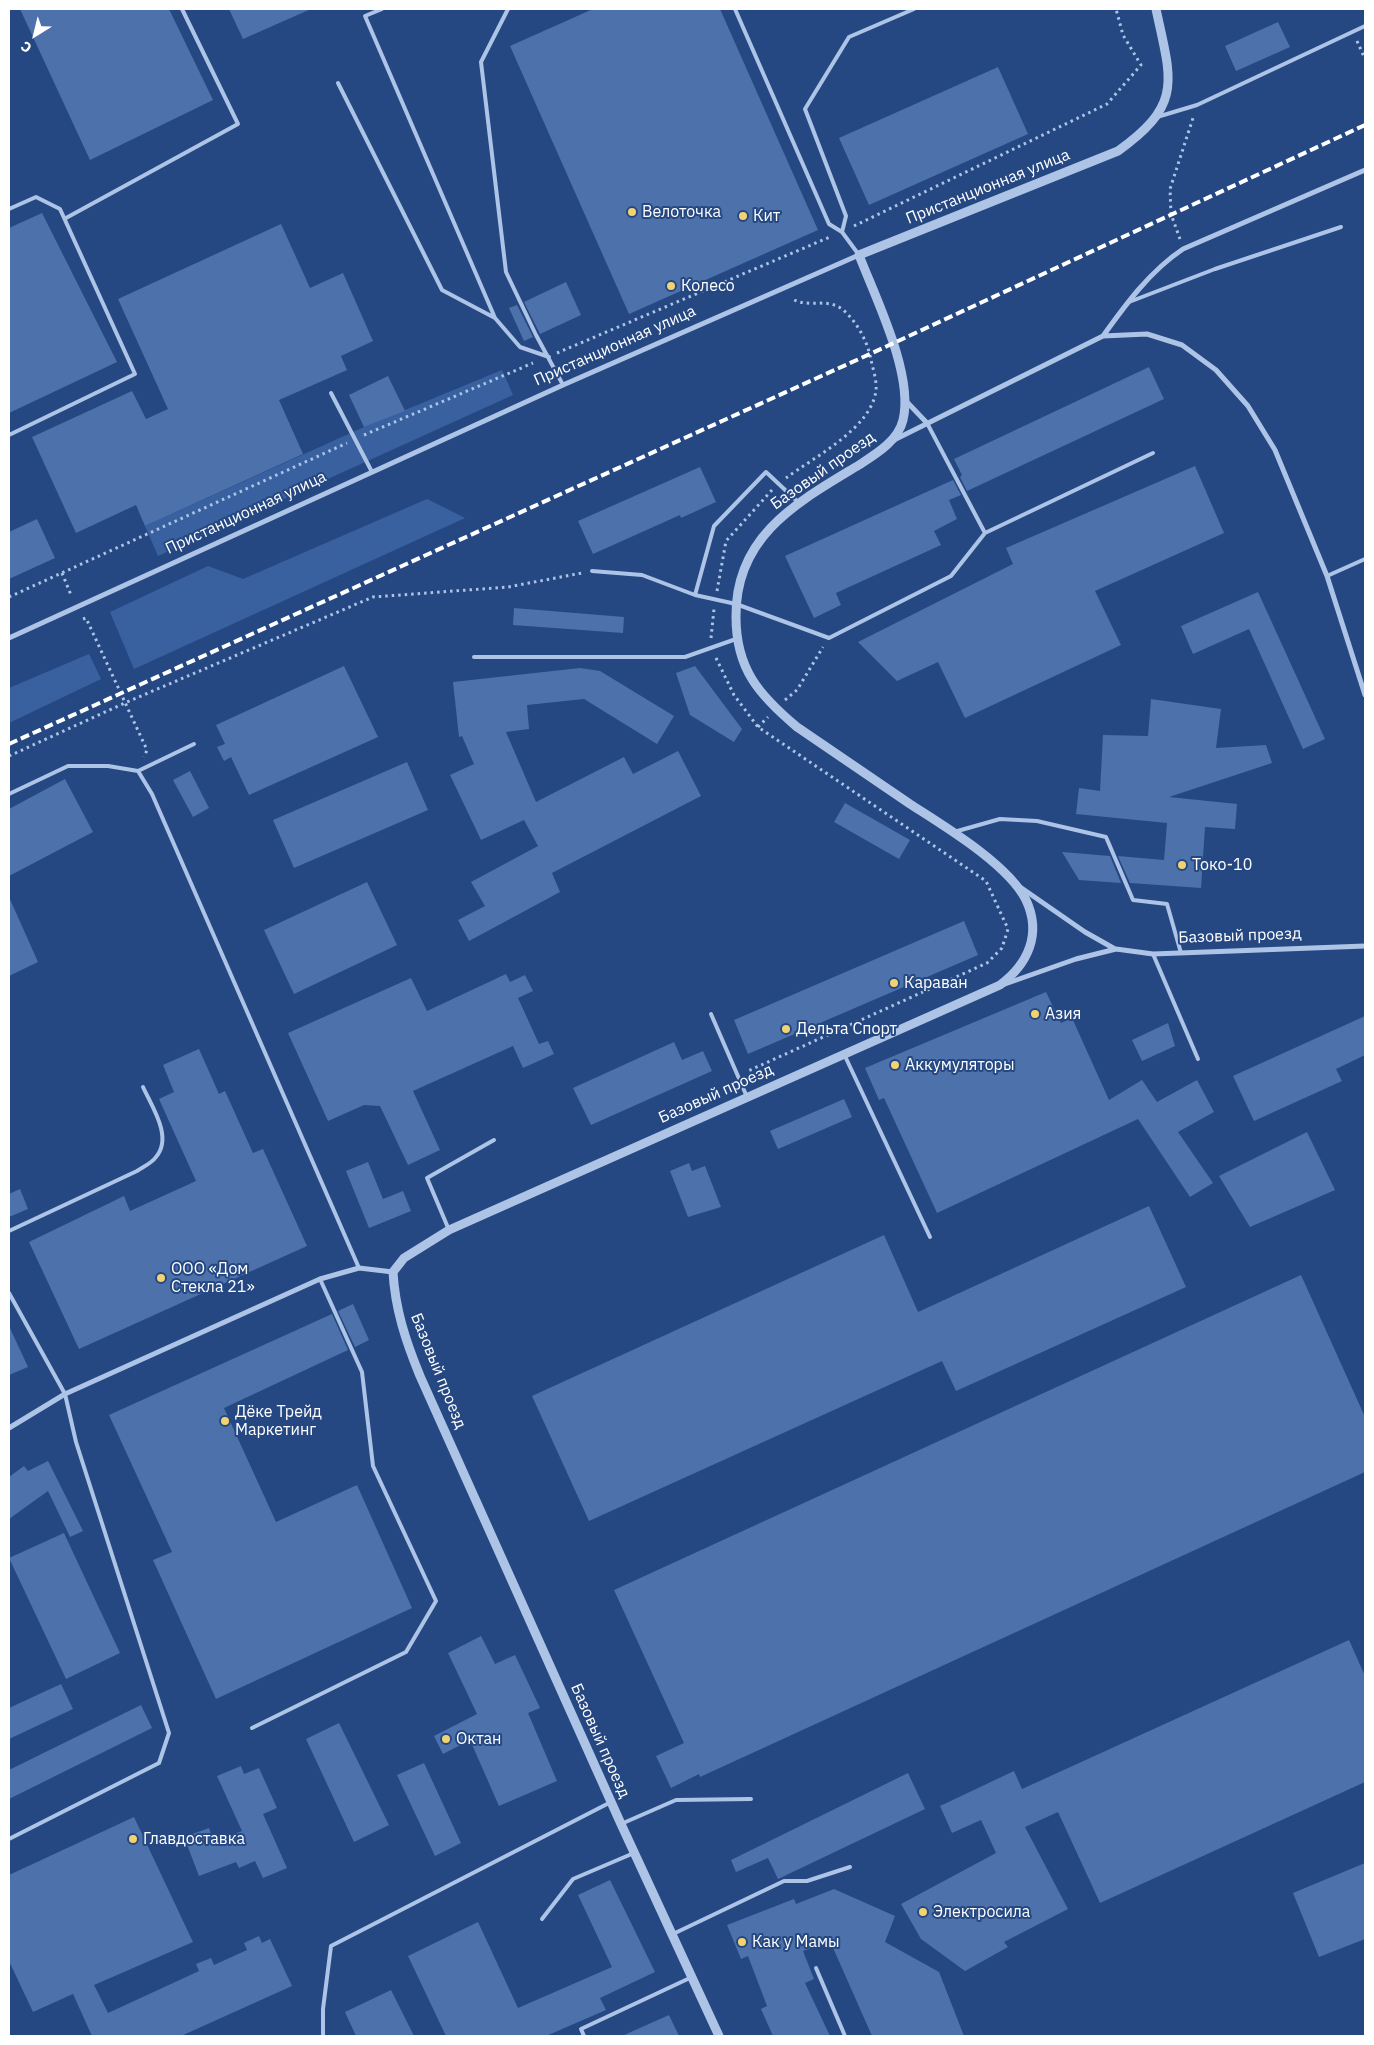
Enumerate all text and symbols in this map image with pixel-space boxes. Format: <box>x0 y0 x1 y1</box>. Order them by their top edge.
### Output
north arrow <box>10 10 60 60</box>
text: С <box>17 37 35 57</box>
street label: Пристанционная улица <box>903 145 1073 229</box>
place label: Велоточка <box>642 202 721 222</box>
marker: Велоточка <box>626 206 638 218</box>
place label: Кит <box>753 206 780 226</box>
marker: Кит <box>737 210 749 222</box>
place label: Колесо <box>681 276 735 296</box>
marker: Колесо <box>665 280 677 292</box>
street label: Пристанционная улица <box>531 302 699 390</box>
street label: Базовый проезд <box>767 428 879 514</box>
street label: Пристанционная улица <box>163 467 329 559</box>
place label: Токо-10 <box>1192 855 1252 875</box>
marker: Токо-10 <box>1176 859 1188 871</box>
street label: Базовый проезд <box>1178 924 1302 948</box>
place label: Караван <box>904 973 968 993</box>
marker: Караван <box>888 977 900 989</box>
place label: Азия <box>1045 1004 1081 1024</box>
marker: Азия <box>1029 1008 1041 1020</box>
place label: Дельта Спорт <box>796 1019 897 1039</box>
marker: Дельта Спорт <box>780 1023 792 1035</box>
place label: Аккумуляторы <box>905 1055 1014 1075</box>
marker: Аккумуляторы <box>889 1059 901 1071</box>
street label: Базовый проезд <box>656 1060 776 1128</box>
place label: ООО «Дом Стекла 21» <box>171 1259 255 1297</box>
marker: ООО «Дом Стекла 21» <box>155 1272 167 1284</box>
street label: Базовый проезд <box>406 1310 470 1432</box>
place label: Дёке Трейд Маркетинг <box>235 1402 322 1440</box>
marker: Дёке Трейд Маркетинг <box>219 1415 231 1427</box>
street label: Базовый проезд <box>566 1681 634 1801</box>
place label: Октан <box>456 1729 501 1749</box>
marker: Октан <box>440 1733 452 1745</box>
place label: Главдоставка <box>143 1829 245 1849</box>
marker: Главдоставка <box>127 1833 139 1845</box>
place label: Электросила <box>933 1902 1030 1922</box>
marker: Электросила <box>917 1906 929 1918</box>
place label: Как у Мамы <box>752 1932 840 1952</box>
marker: Как у Мамы <box>736 1936 748 1948</box>

